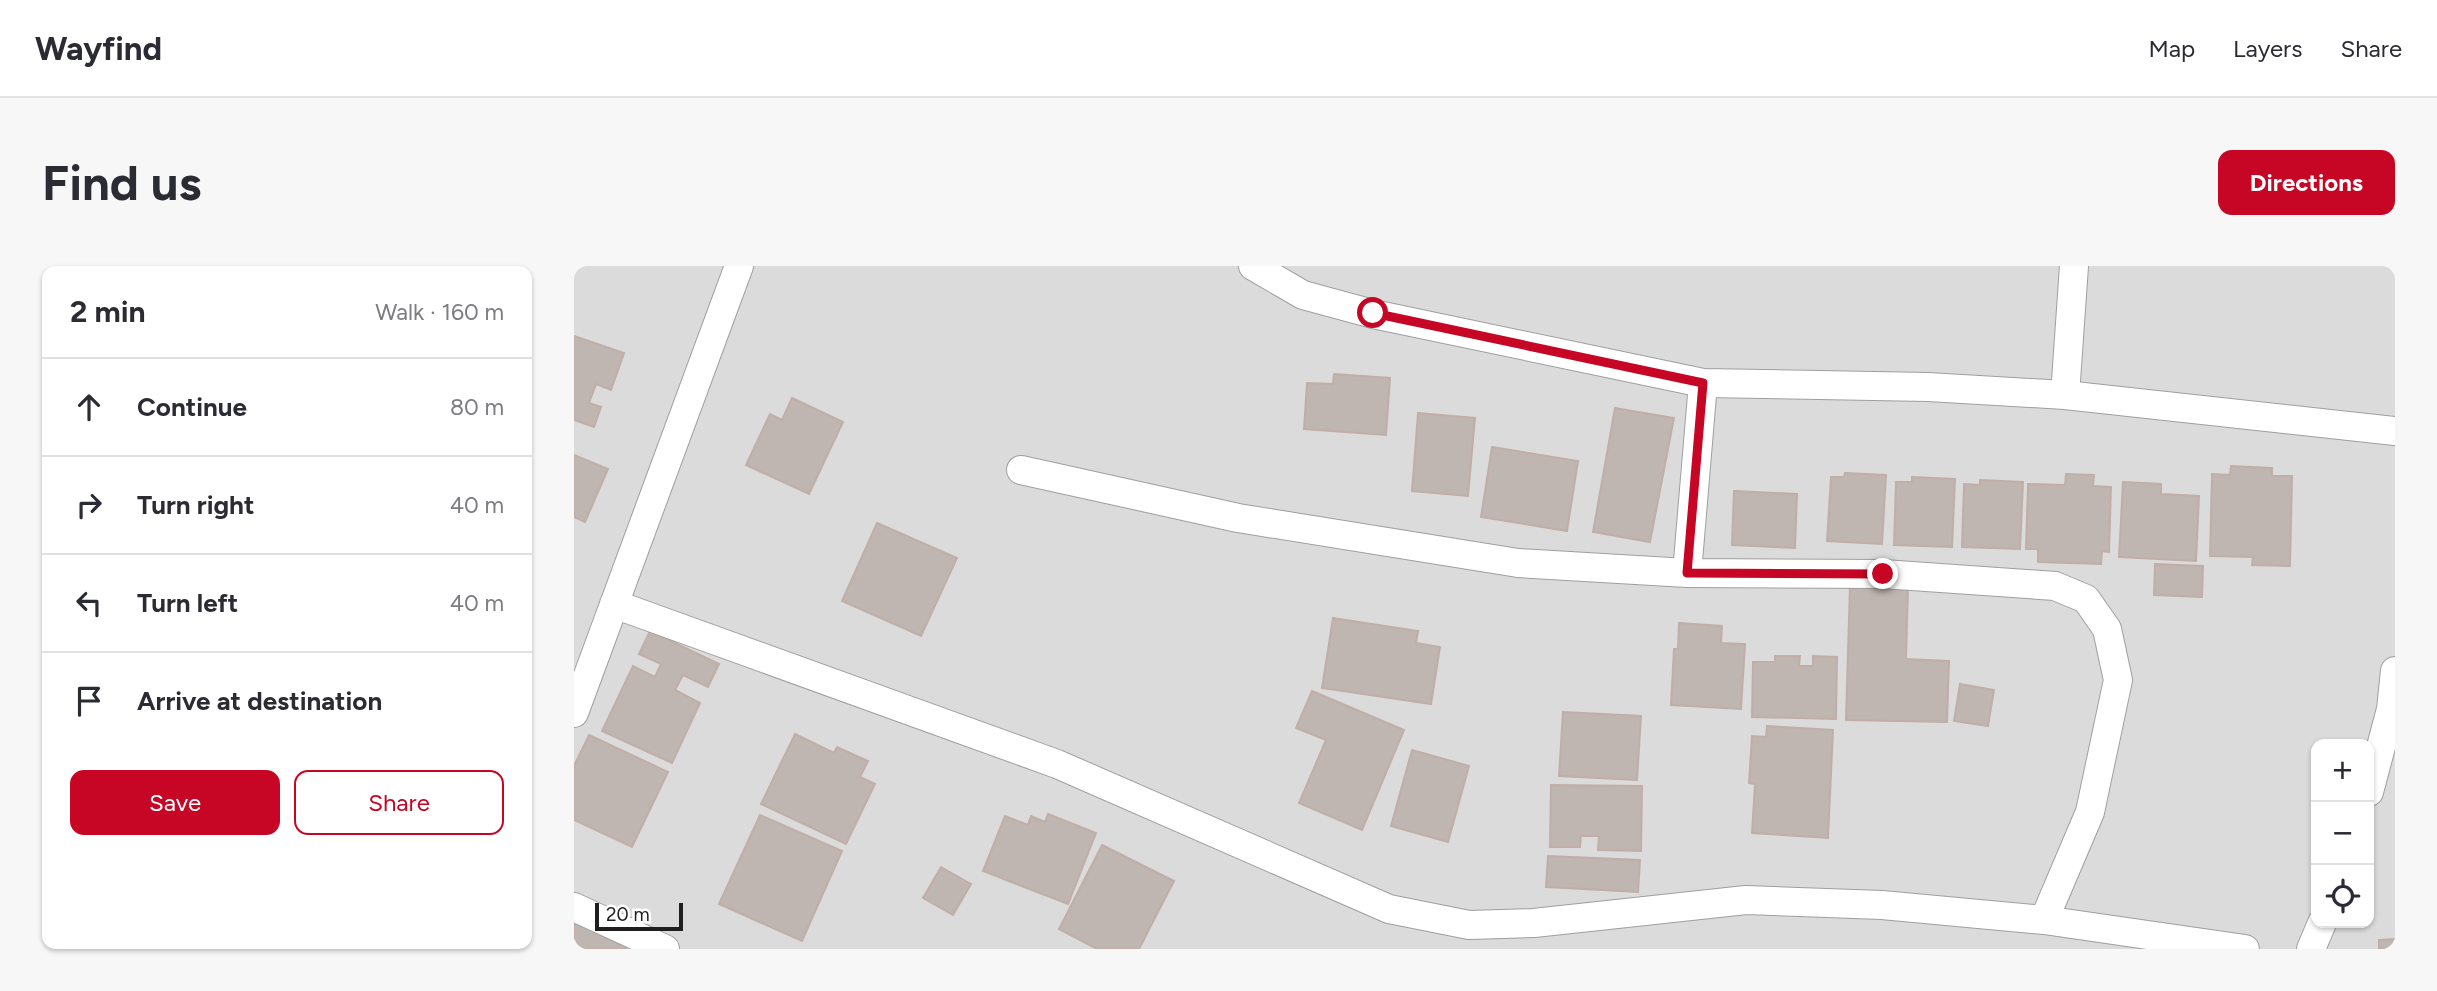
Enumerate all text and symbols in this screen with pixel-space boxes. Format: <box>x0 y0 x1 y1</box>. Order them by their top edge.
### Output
text: Wayfind <box>35 29 162 68</box>
text: Map <box>2148 34 2195 63</box>
text: Layers <box>2233 34 2302 63</box>
text: Share <box>2340 34 2402 63</box>
button: Directions <box>2218 150 2395 215</box>
text: Find us <box>42 153 201 212</box>
text: 2 min <box>70 293 146 330</box>
route start <box>1357 297 1388 328</box>
text: Walk · 160 m <box>375 298 504 326</box>
icon: ahead <box>70 388 108 426</box>
text: Continue <box>137 391 247 423</box>
text: 80 m <box>450 393 504 421</box>
icon: right <box>70 486 108 524</box>
text: Turn right <box>137 489 254 521</box>
text: 40 m <box>450 491 504 519</box>
route end <box>1867 558 1898 589</box>
icon: left <box>70 584 108 622</box>
text: Turn left <box>137 587 238 619</box>
text: 40 m <box>450 589 504 617</box>
icon: arrive <box>70 682 108 720</box>
text: Arrive at destination <box>137 685 382 717</box>
map controls <box>2311 739 2374 928</box>
button: + <box>2311 739 2374 802</box>
button: Save <box>70 770 280 835</box>
button: Share <box>294 770 504 835</box>
button: − <box>2311 802 2374 865</box>
button: locate <box>2311 865 2374 928</box>
scale bar <box>595 900 682 932</box>
text: 20 m <box>606 903 650 926</box>

